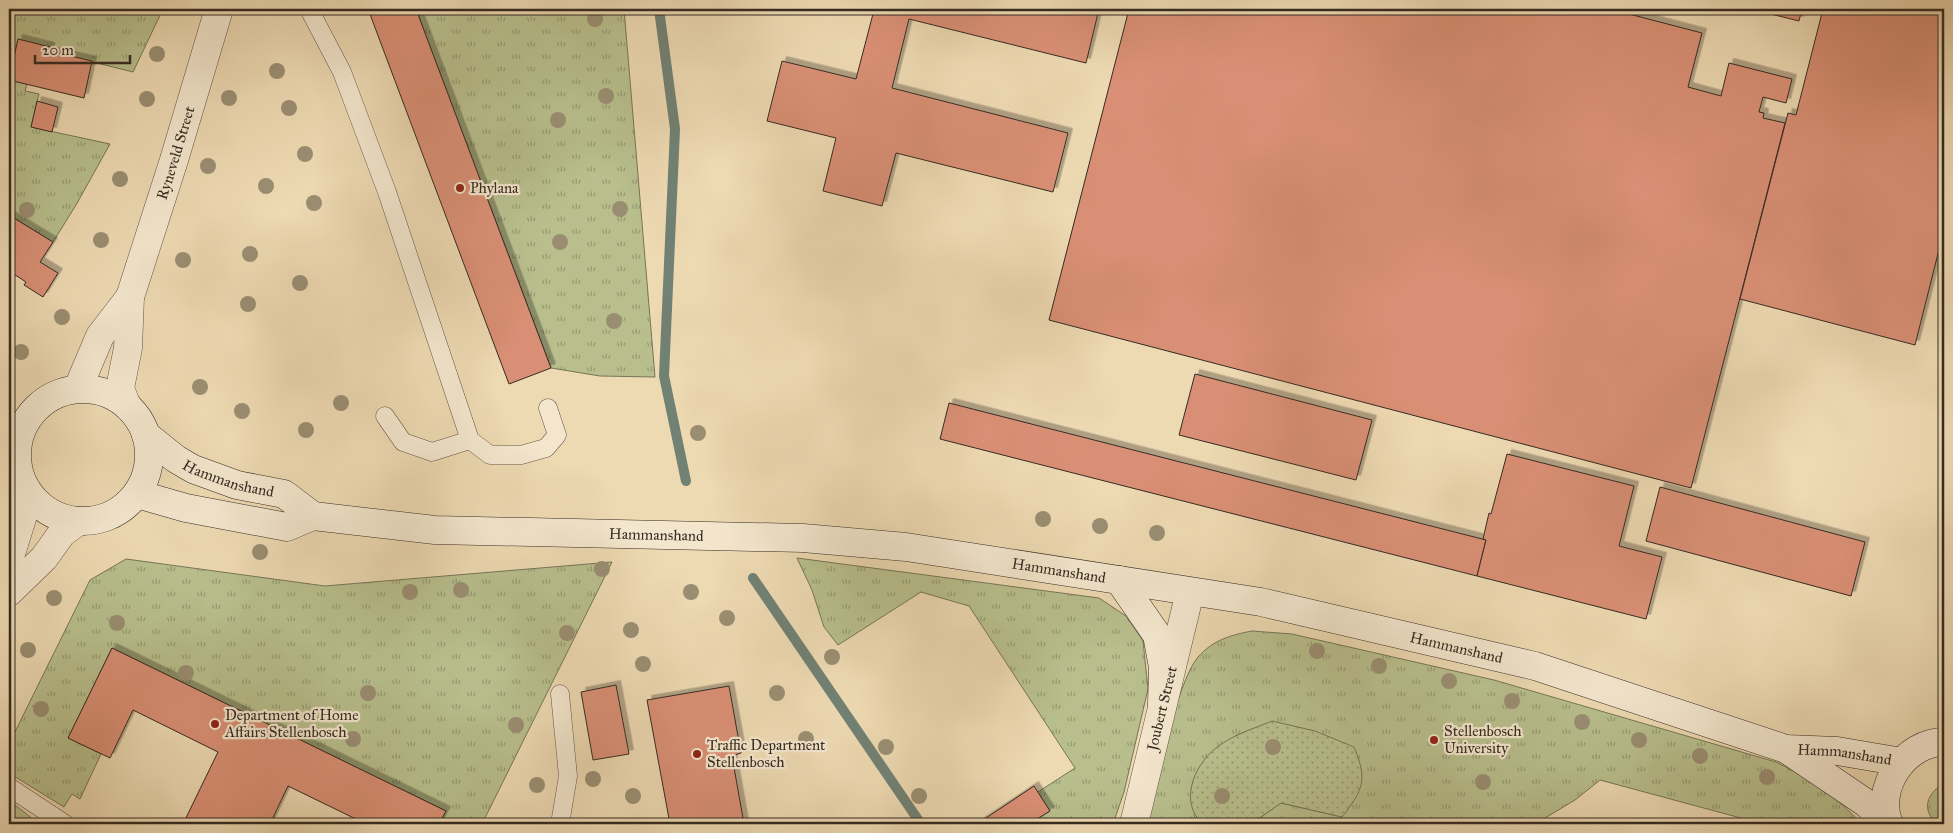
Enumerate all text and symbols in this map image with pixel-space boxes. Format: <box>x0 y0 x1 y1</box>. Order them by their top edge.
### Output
scale bar <box>35 32 130 64</box>
text: 20 m <box>42 41 74 59</box>
street label: Ryneveld Street <box>153 103 199 202</box>
place label: Phylana <box>470 179 519 197</box>
marker: Phylana <box>454 182 466 194</box>
street label: Hammanshand <box>179 456 276 501</box>
street label: Hammanshand <box>609 525 704 545</box>
street label: Hammanshand <box>1011 555 1108 587</box>
street label: Hammanshand <box>1408 628 1505 667</box>
street label: Joubert Street <box>1143 664 1181 755</box>
place label: Department of Home Affairs Stellenbosch <box>224 706 358 741</box>
marker: Department of Home Affairs Stellenbosch <box>209 718 221 730</box>
place label: Stellenbosch University <box>1444 722 1522 757</box>
marker: Stellenbosch University <box>1428 734 1440 746</box>
place label: Traffic Department Stellenbosch <box>707 736 826 771</box>
street label: Hammanshand <box>1797 740 1893 769</box>
marker: Traffic Department Stellenbosch <box>691 748 703 760</box>

